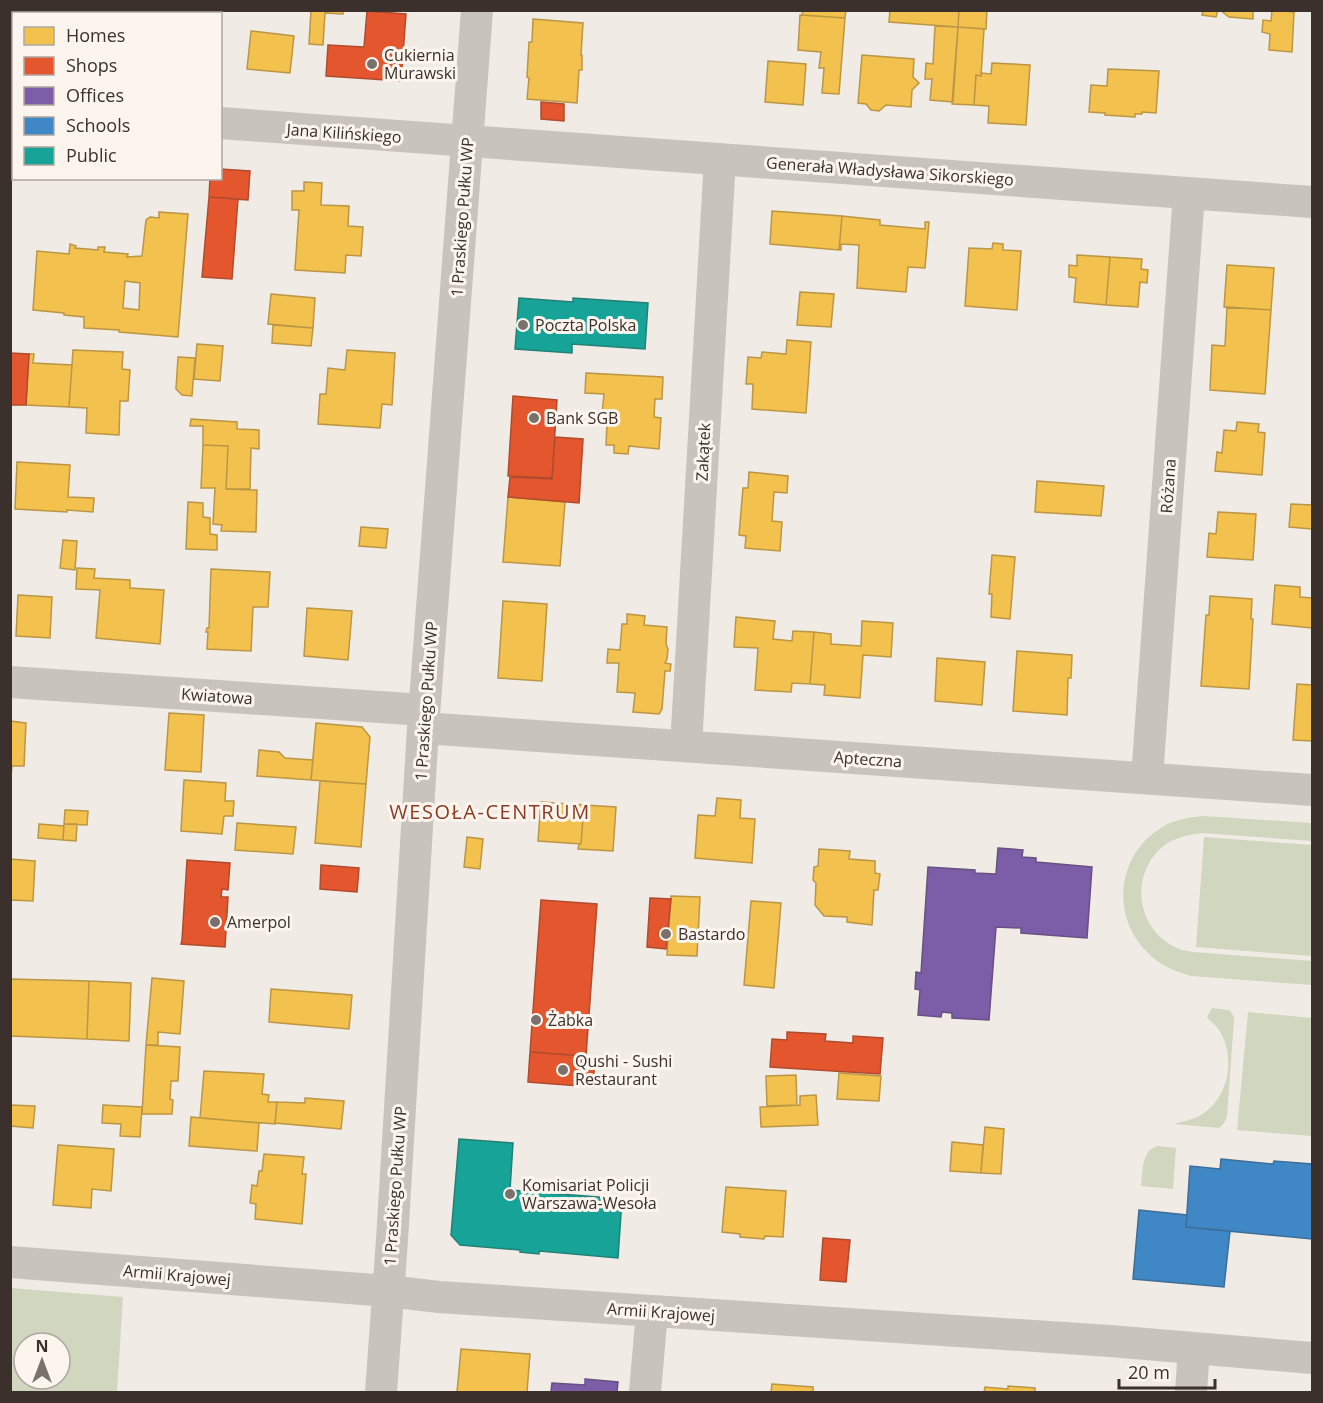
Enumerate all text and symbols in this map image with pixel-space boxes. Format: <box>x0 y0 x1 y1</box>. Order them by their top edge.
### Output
legend <box>12 12 222 180</box>
text: Homes <box>66 23 125 47</box>
place label: Cukiernia Murawski <box>384 44 456 84</box>
text: Shops <box>66 53 117 77</box>
marker: Cukiernia Murawski <box>365 57 379 71</box>
text: Offices <box>66 83 124 107</box>
text: Schools <box>66 113 130 137</box>
street label: Jana Kilińskiego <box>284 118 402 148</box>
street label: 1 Praskiego Pułku WP <box>445 136 479 298</box>
text: Public <box>66 143 117 167</box>
street label: Generała Władysława Sikorskiego <box>765 151 1015 191</box>
place label: Poczta Polska <box>535 314 636 336</box>
marker: Poczta Polska <box>516 318 530 332</box>
place label: Bank SGB <box>546 407 618 429</box>
marker: Bank SGB <box>527 411 541 425</box>
street label: Zakątek <box>690 422 716 482</box>
street label: Różana <box>1155 458 1181 514</box>
street label: 1 Praskiego Pułku WP <box>409 620 443 782</box>
street label: Kwiatowa <box>180 683 254 709</box>
street label: Apteczna <box>833 746 903 772</box>
district label: WESOŁA-CENTRUM <box>389 798 591 825</box>
place label: Amerpol <box>227 911 291 933</box>
marker: Amerpol <box>208 915 222 929</box>
place label: Bastardo <box>678 923 745 945</box>
marker: Bastardo <box>659 927 673 941</box>
place label: Żabka <box>548 1009 593 1031</box>
marker: Żabka <box>529 1013 543 1027</box>
place label: Qushi - Sushi Restaurant <box>575 1050 672 1090</box>
marker: Qushi - Sushi Restaurant <box>556 1063 570 1077</box>
street label: 1 Praskiego Pułku WP <box>378 1105 412 1267</box>
place label: Komisariat Policji Warszawa-Wesoła <box>522 1174 657 1214</box>
marker: Komisariat Policji Warszawa-Wesoła <box>503 1187 517 1201</box>
street label: Armii Krajowej <box>122 1259 232 1291</box>
street label: Armii Krajowej <box>606 1297 716 1327</box>
north arrow <box>12 1331 72 1391</box>
text: N <box>35 1335 49 1357</box>
scale bar <box>1119 1352 1215 1390</box>
text: 20 m <box>1128 1360 1170 1384</box>

